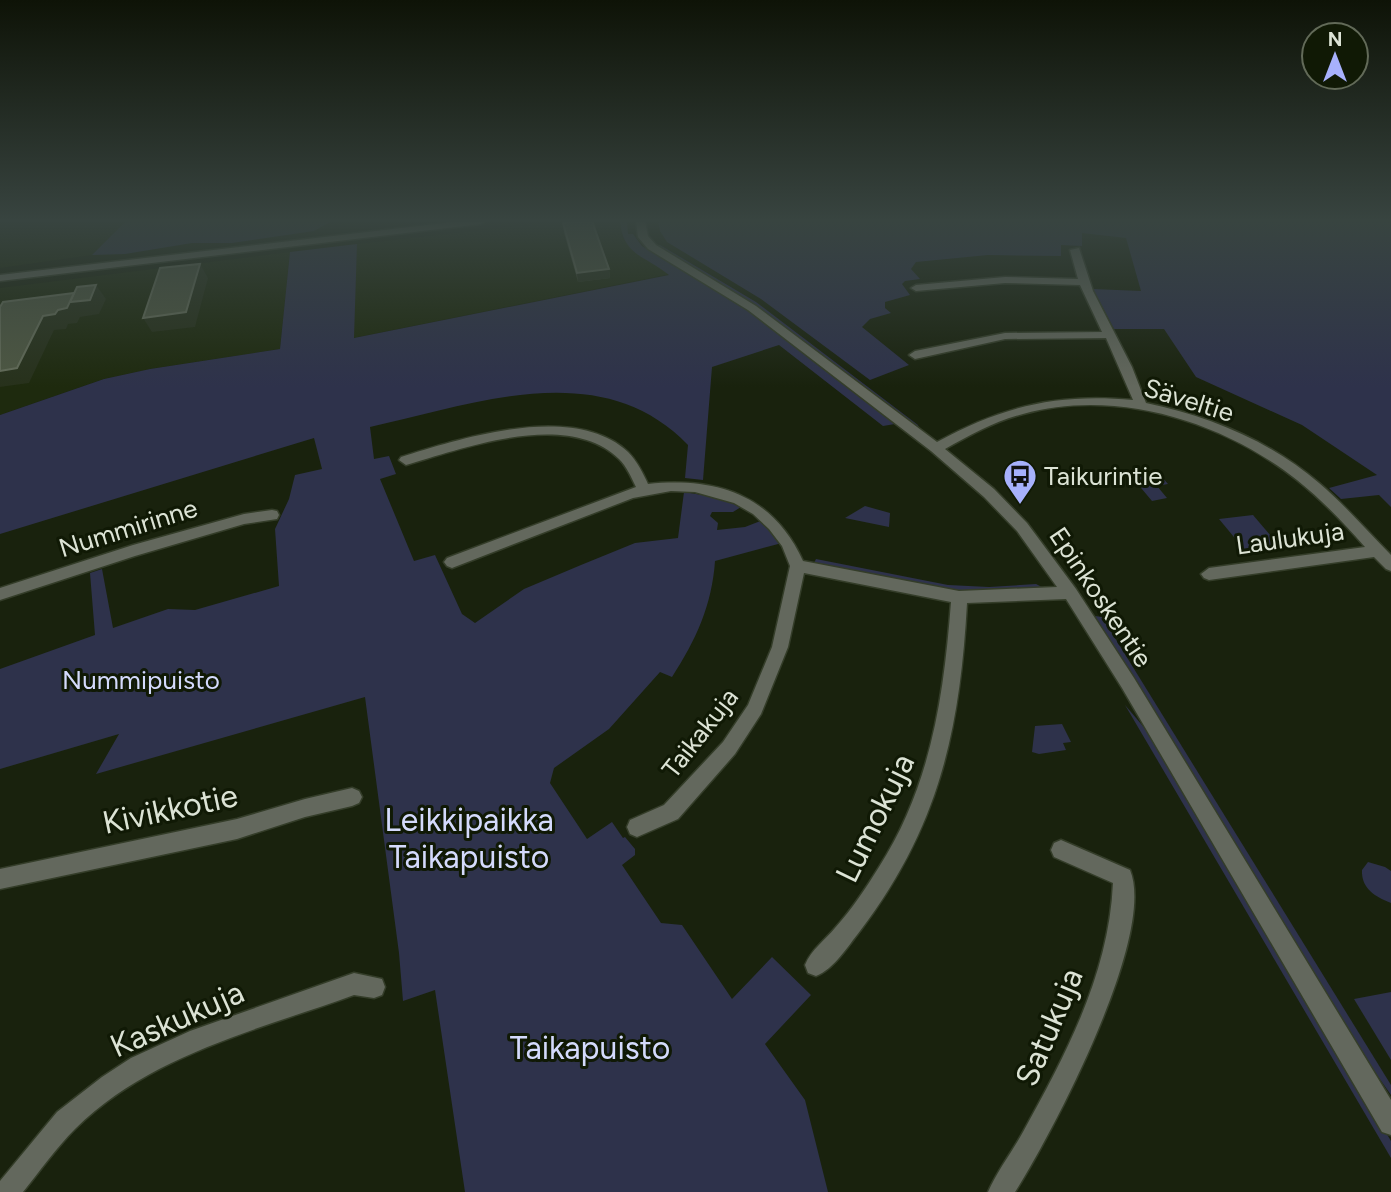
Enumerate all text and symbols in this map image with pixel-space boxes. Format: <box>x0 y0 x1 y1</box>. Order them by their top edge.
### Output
north arrow <box>1300 21 1370 91</box>
text: N <box>1328 28 1342 51</box>
street label: Säveltie <box>1140 371 1238 429</box>
bus stop icon: Taikurintie <box>1001 457 1039 506</box>
place label: Taikurintie <box>1044 460 1163 492</box>
street label: Nummirinne <box>55 492 201 564</box>
street label: Laulukuja <box>1234 515 1346 561</box>
street label: Epinkoskentie <box>1042 521 1160 673</box>
park label: Nummipuisto <box>62 664 220 696</box>
street label: Taikakuja <box>655 682 745 784</box>
street label: Lumokuja <box>828 747 922 889</box>
street label: Kivikkotie <box>99 776 241 842</box>
park label: Leikkipaikka Taikapuisto <box>384 801 554 876</box>
street label: Satukuja <box>1007 962 1091 1092</box>
street label: Kaskukuja <box>104 973 250 1065</box>
park label: Taikapuisto <box>510 1029 670 1067</box>

